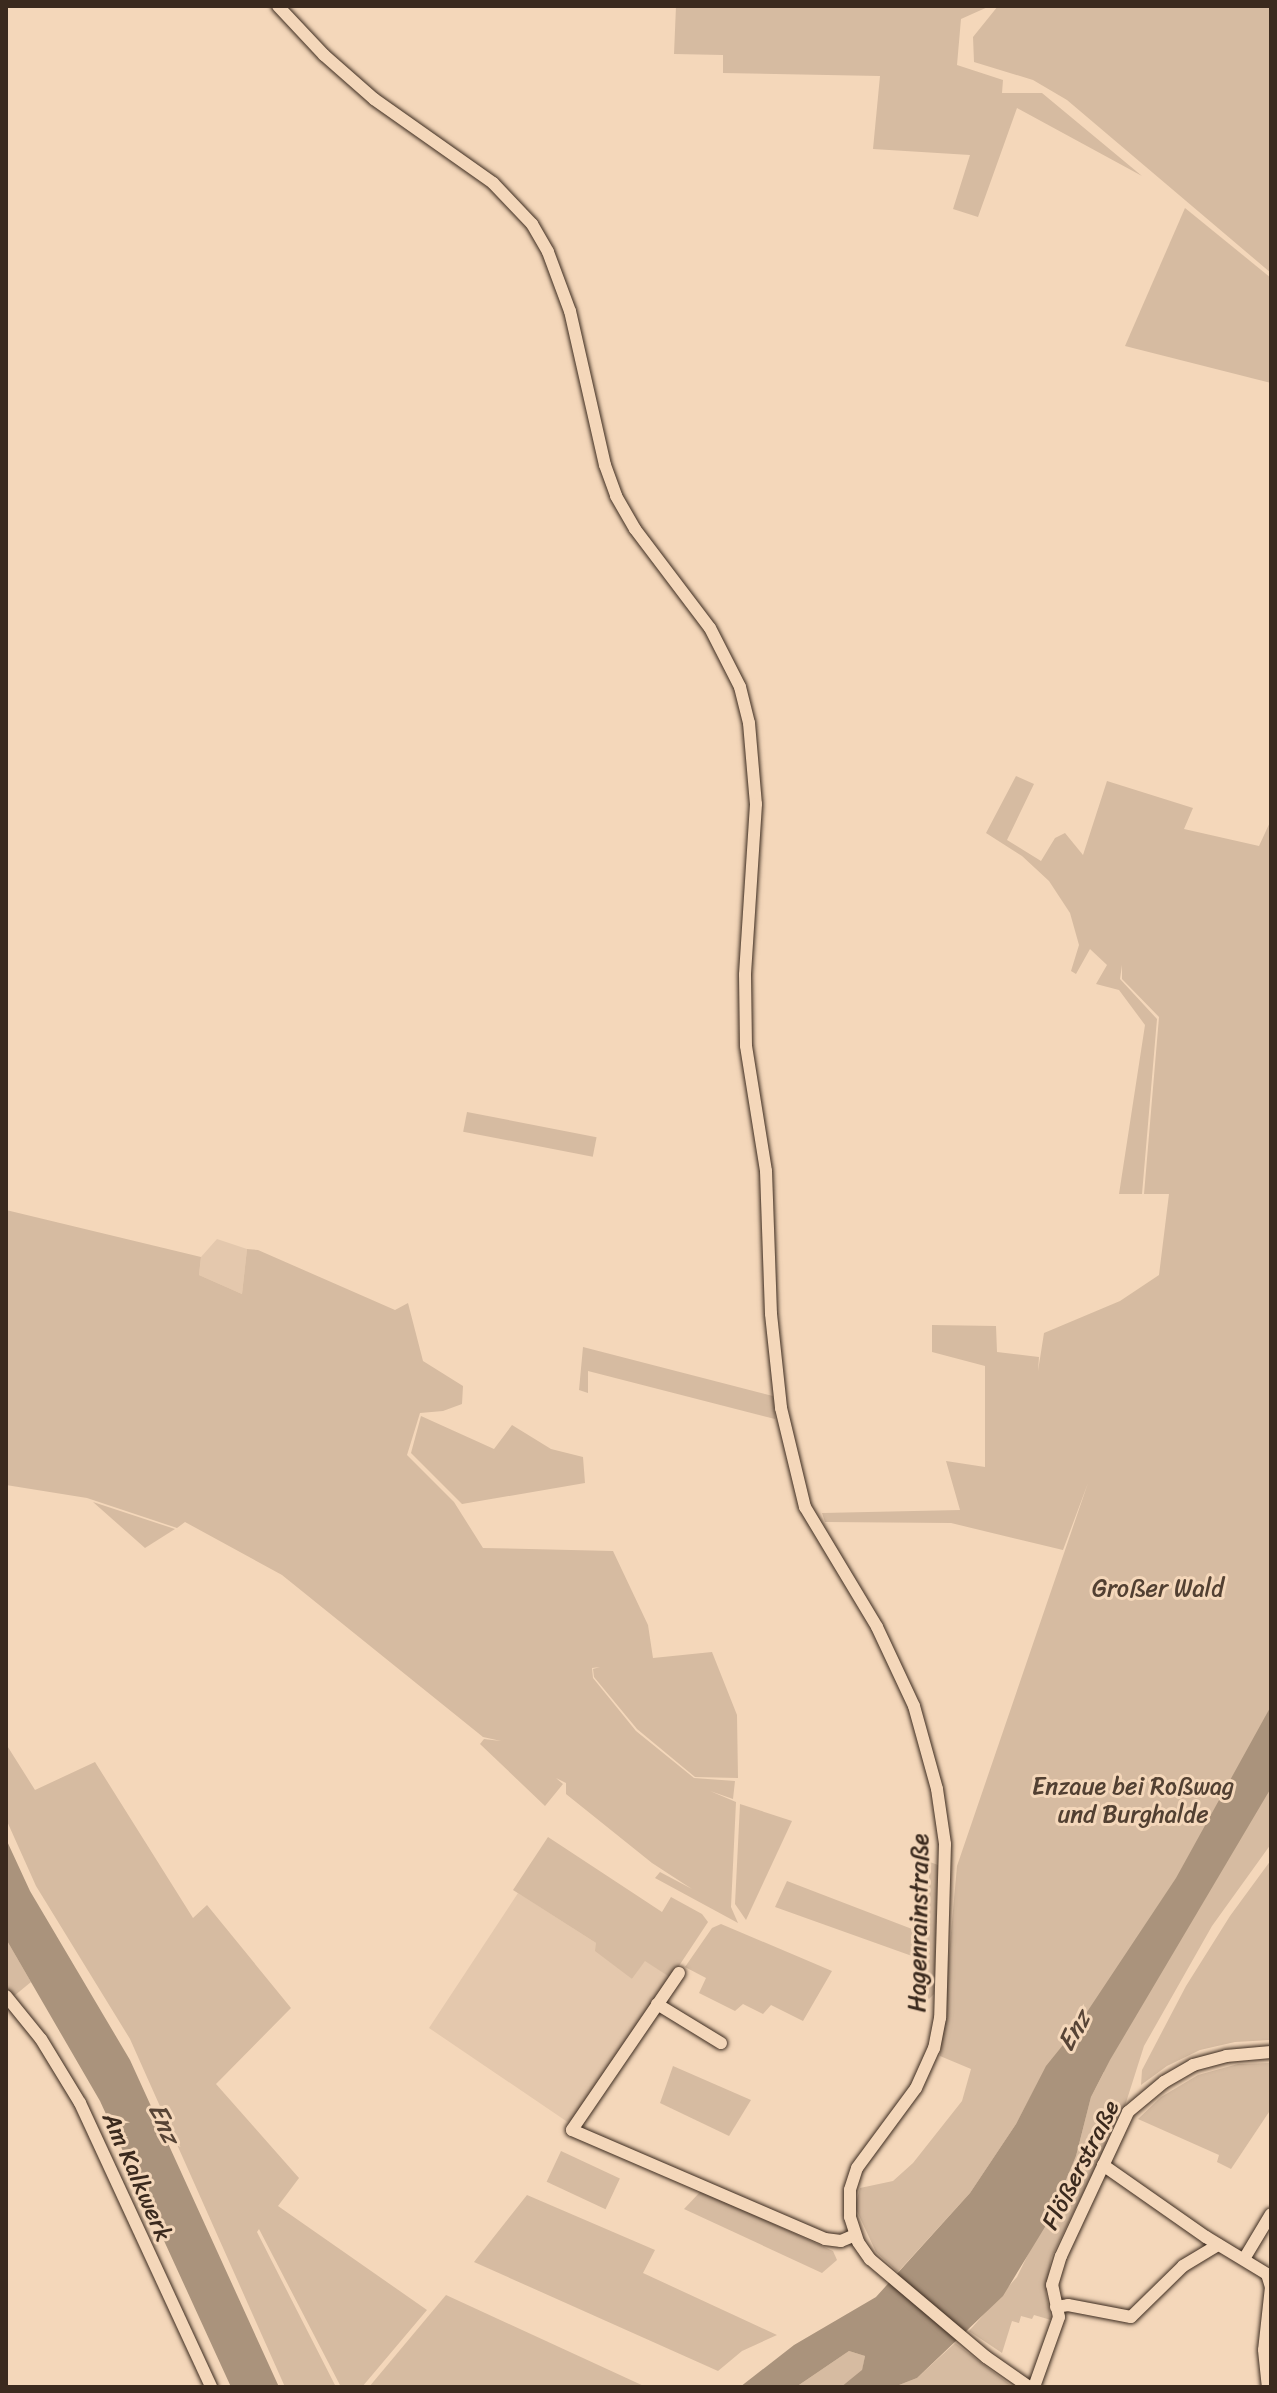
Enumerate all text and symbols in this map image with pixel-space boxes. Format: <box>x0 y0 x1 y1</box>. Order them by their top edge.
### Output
park label: Großer Wald <box>1092 1575 1224 1603</box>
park label: Enzaue bei Roßwag und Burghalde <box>1032 1773 1234 1829</box>
street label: Hagenrainstraße <box>903 1833 935 2013</box>
water label: Enz <box>1050 2006 1098 2056</box>
street label: Flößerstraße <box>1036 2096 1126 2234</box>
water label: Enz <box>141 2098 187 2148</box>
street label: Am Kalkwerk <box>96 2108 178 2246</box>

